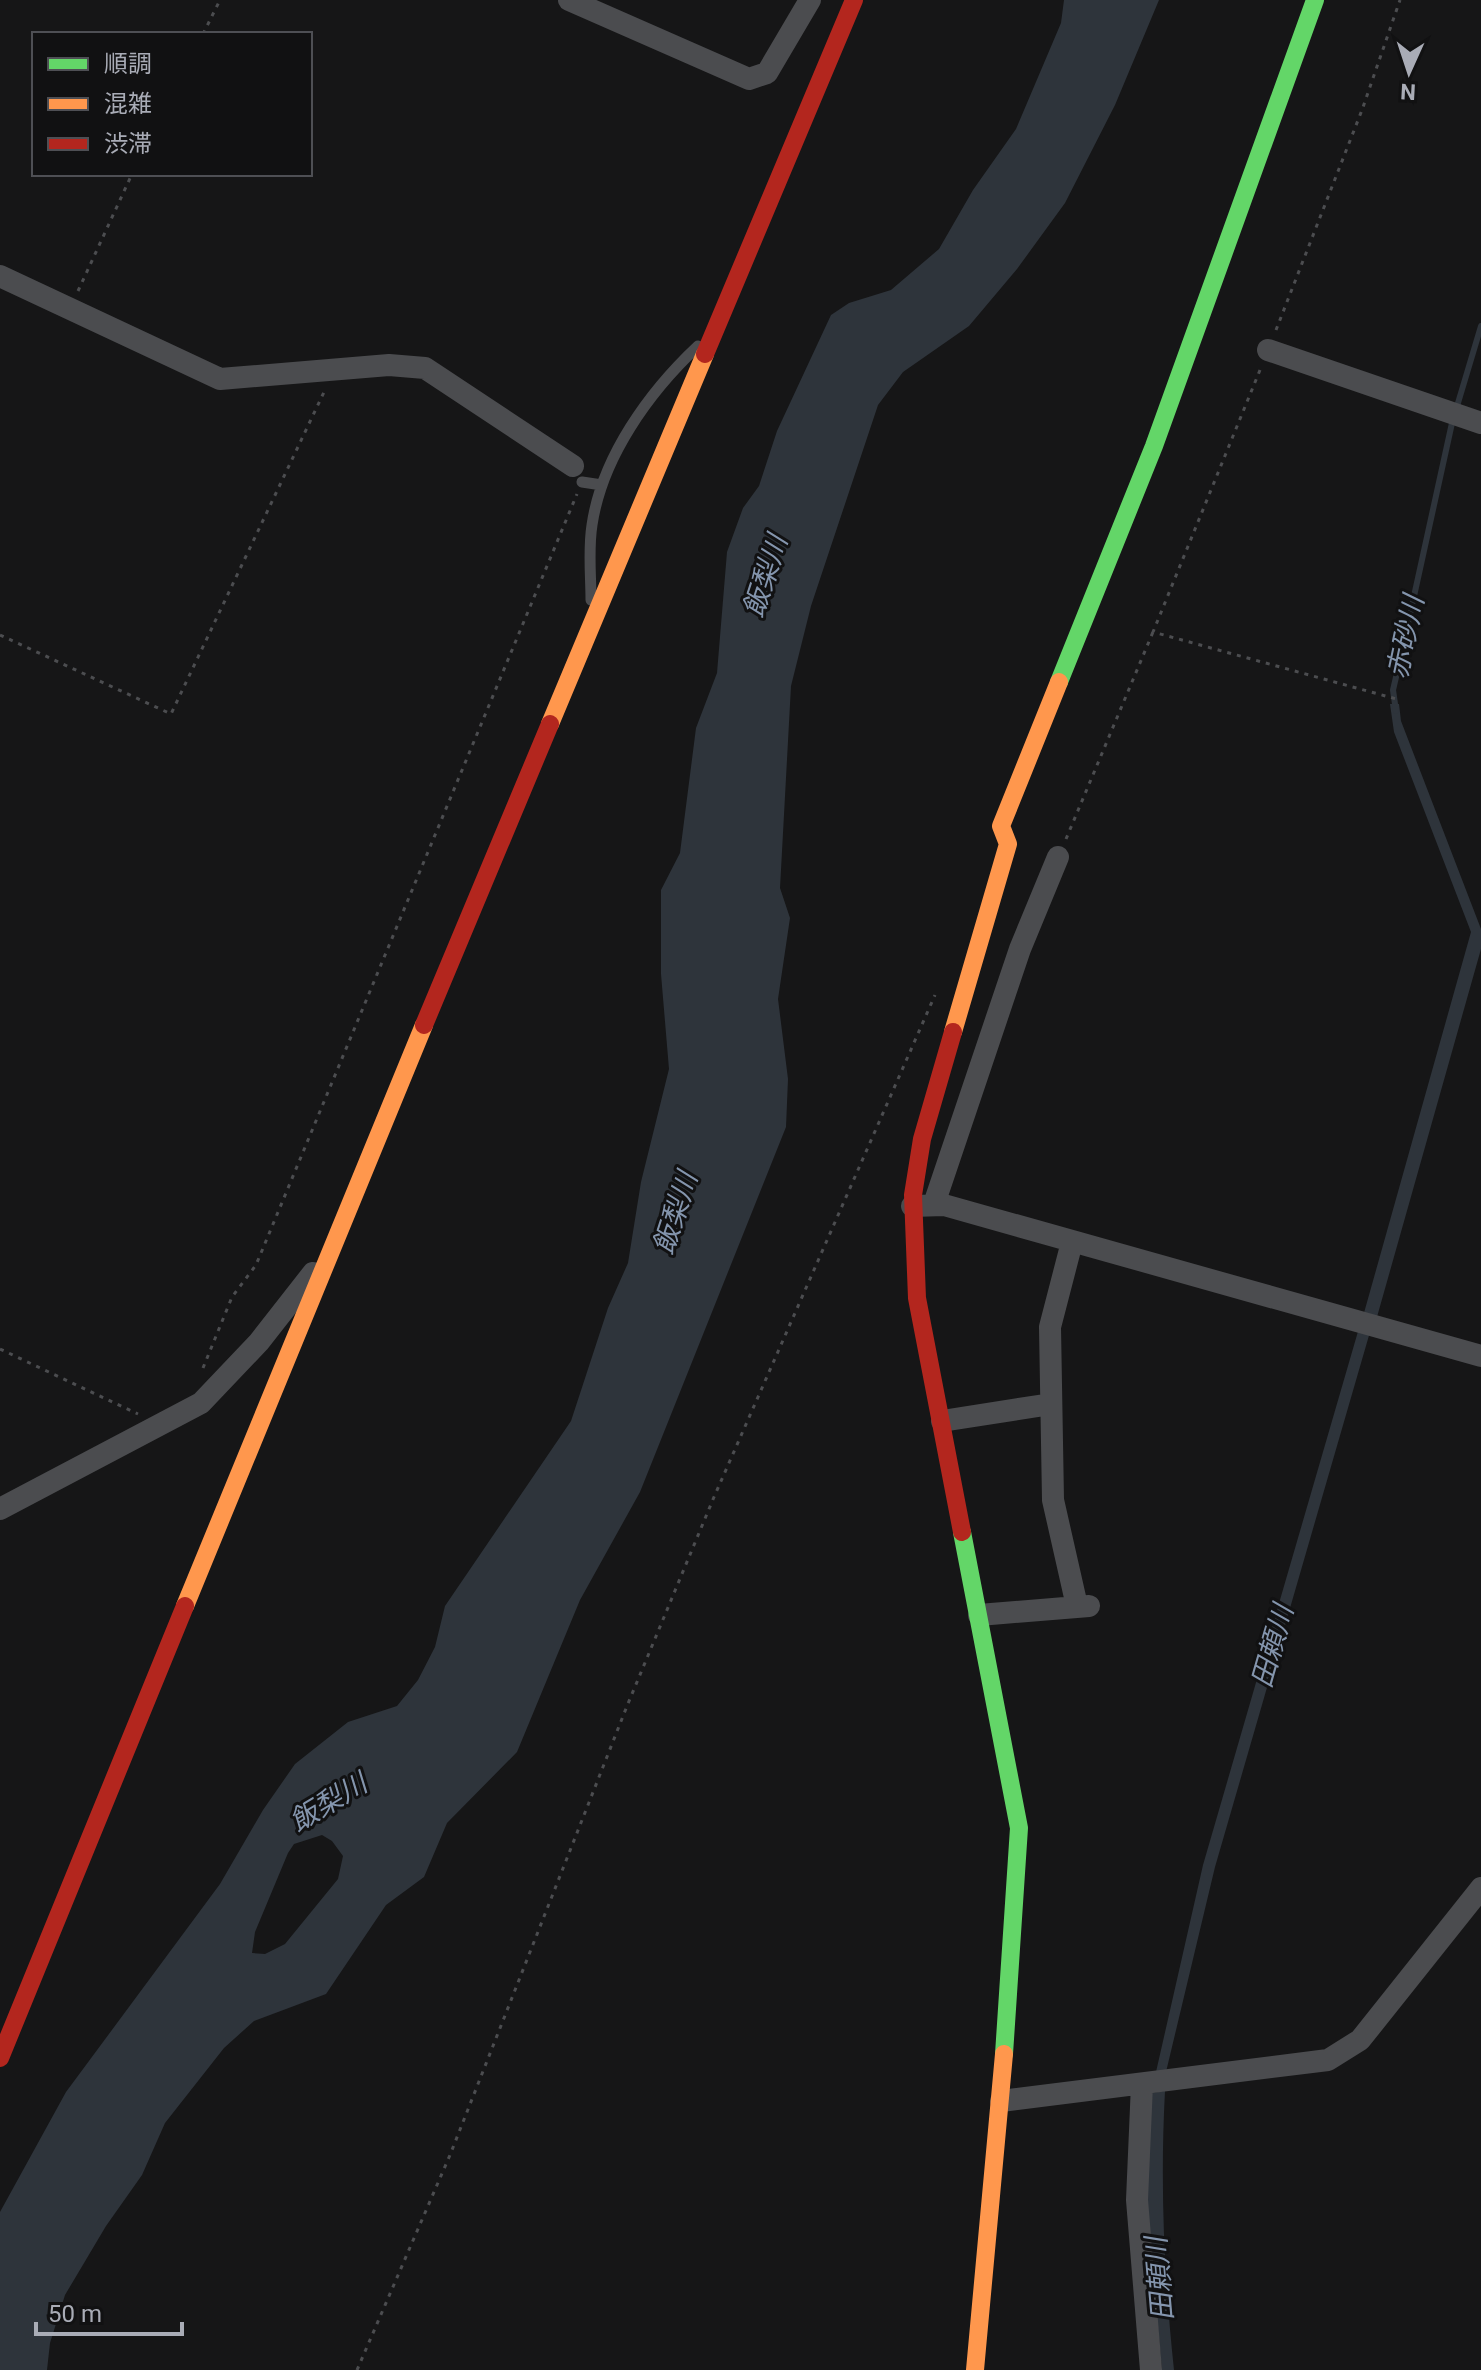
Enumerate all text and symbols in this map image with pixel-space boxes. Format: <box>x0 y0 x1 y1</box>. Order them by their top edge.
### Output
legend <box>32 32 312 176</box>
north arrow <box>1369 32 1449 112</box>
text: 順調 <box>104 50 152 78</box>
text: N <box>1400 79 1416 104</box>
text: 混雑 <box>104 90 152 118</box>
text: 渋滞 <box>104 130 152 158</box>
water label: 飯梨川 <box>737 528 795 621</box>
water label: 赤砂川 <box>1381 590 1431 682</box>
water label: 飯梨川 <box>647 1165 705 1258</box>
water label: 田頼川 <box>1245 1598 1301 1691</box>
water label: 飯梨川 <box>284 1765 375 1838</box>
water label: 田頼川 <box>1139 2233 1180 2322</box>
scale bar <box>36 2286 182 2336</box>
text: 50 m <box>48 2300 102 2328</box>

